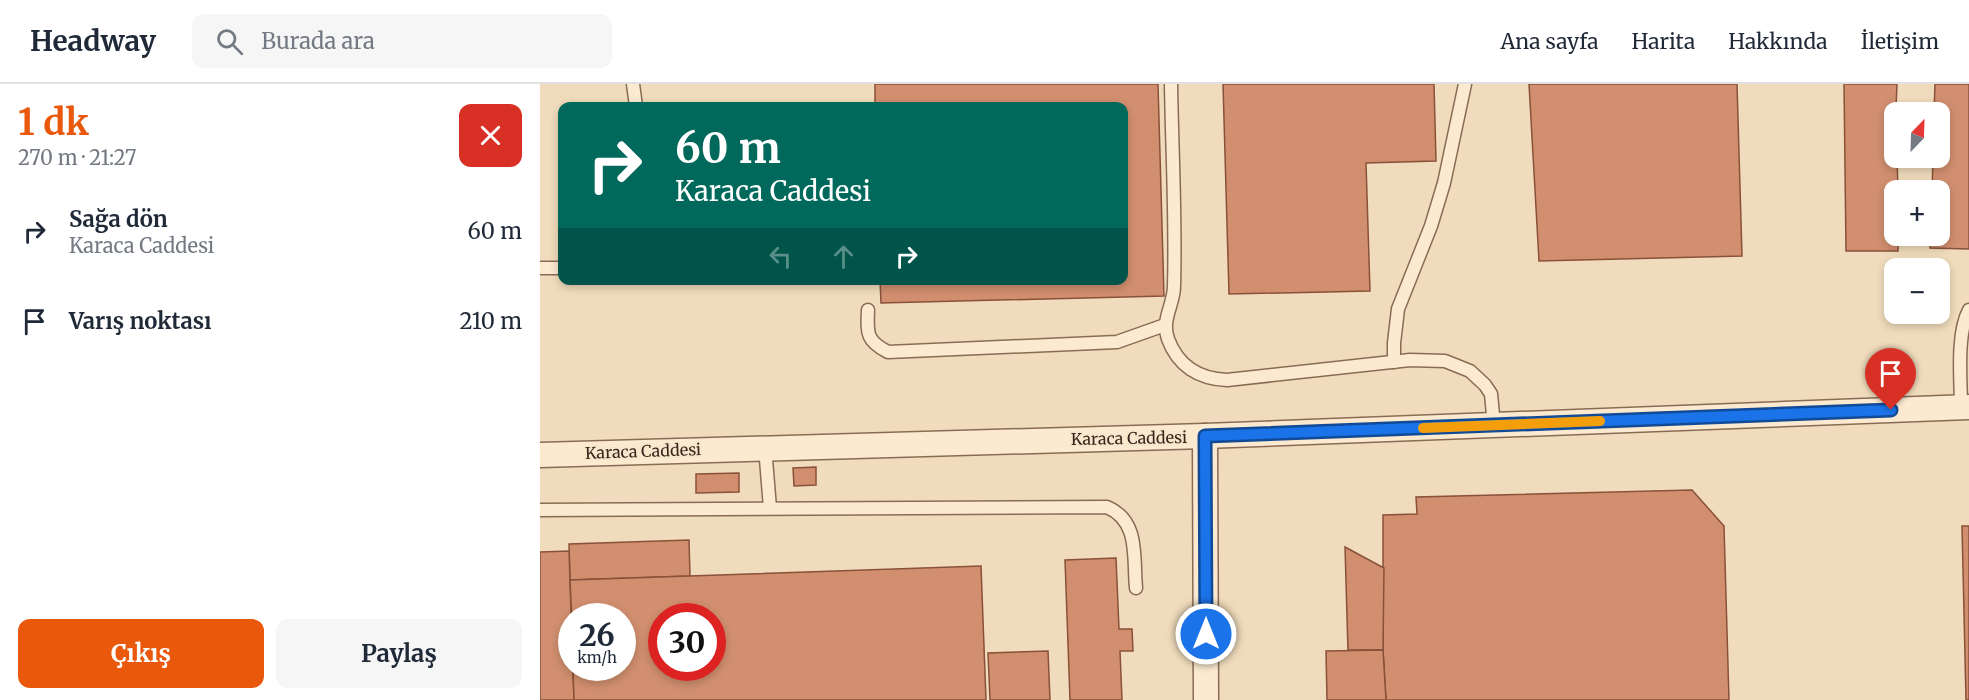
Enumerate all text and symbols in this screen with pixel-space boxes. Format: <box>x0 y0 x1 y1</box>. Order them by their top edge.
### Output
search box <box>192 14 612 68</box>
text: Headway <box>30 23 156 59</box>
icon: search <box>213 25 246 58</box>
text: Burada ara <box>261 27 375 55</box>
text: Ana sayfa <box>1500 28 1599 55</box>
text: Harita <box>1632 28 1695 55</box>
text: Hakkında <box>1728 28 1828 55</box>
text: İletişim <box>1861 28 1939 55</box>
text: 1 dk <box>18 100 89 145</box>
north arrow <box>1884 102 1950 168</box>
map controls <box>1884 102 1950 324</box>
button: close <box>459 104 522 167</box>
text: 60 m <box>675 122 781 174</box>
icon: right <box>576 126 654 204</box>
text: 270 m · 21:27 <box>18 145 136 170</box>
text: Karaca Caddesi <box>675 174 871 208</box>
button: + <box>1884 180 1950 246</box>
text: Sağa dön <box>69 205 168 233</box>
icon: right <box>18 215 51 248</box>
text: 60 m <box>468 217 522 245</box>
text: Karaca Caddesi <box>69 233 214 258</box>
icon: left <box>764 240 797 273</box>
icon: ahead <box>827 240 860 273</box>
icon: right <box>890 240 923 273</box>
button: − <box>1884 258 1950 324</box>
icon: arrive <box>18 305 51 338</box>
text: Varış noktası <box>69 307 211 335</box>
text: 210 m <box>459 307 522 335</box>
pin <box>1865 348 1916 410</box>
icon: arrive <box>1874 357 1907 390</box>
street label: Karaca Caddesi <box>1071 427 1187 449</box>
street label: Karaca Caddesi <box>585 439 701 463</box>
position arrow <box>1174 602 1238 666</box>
speed limit sign: 30 <box>648 603 726 681</box>
text: 26 <box>579 616 615 654</box>
button: Çıkış <box>18 619 264 688</box>
button: Paylaş <box>276 619 522 688</box>
text: km/h <box>577 648 617 667</box>

